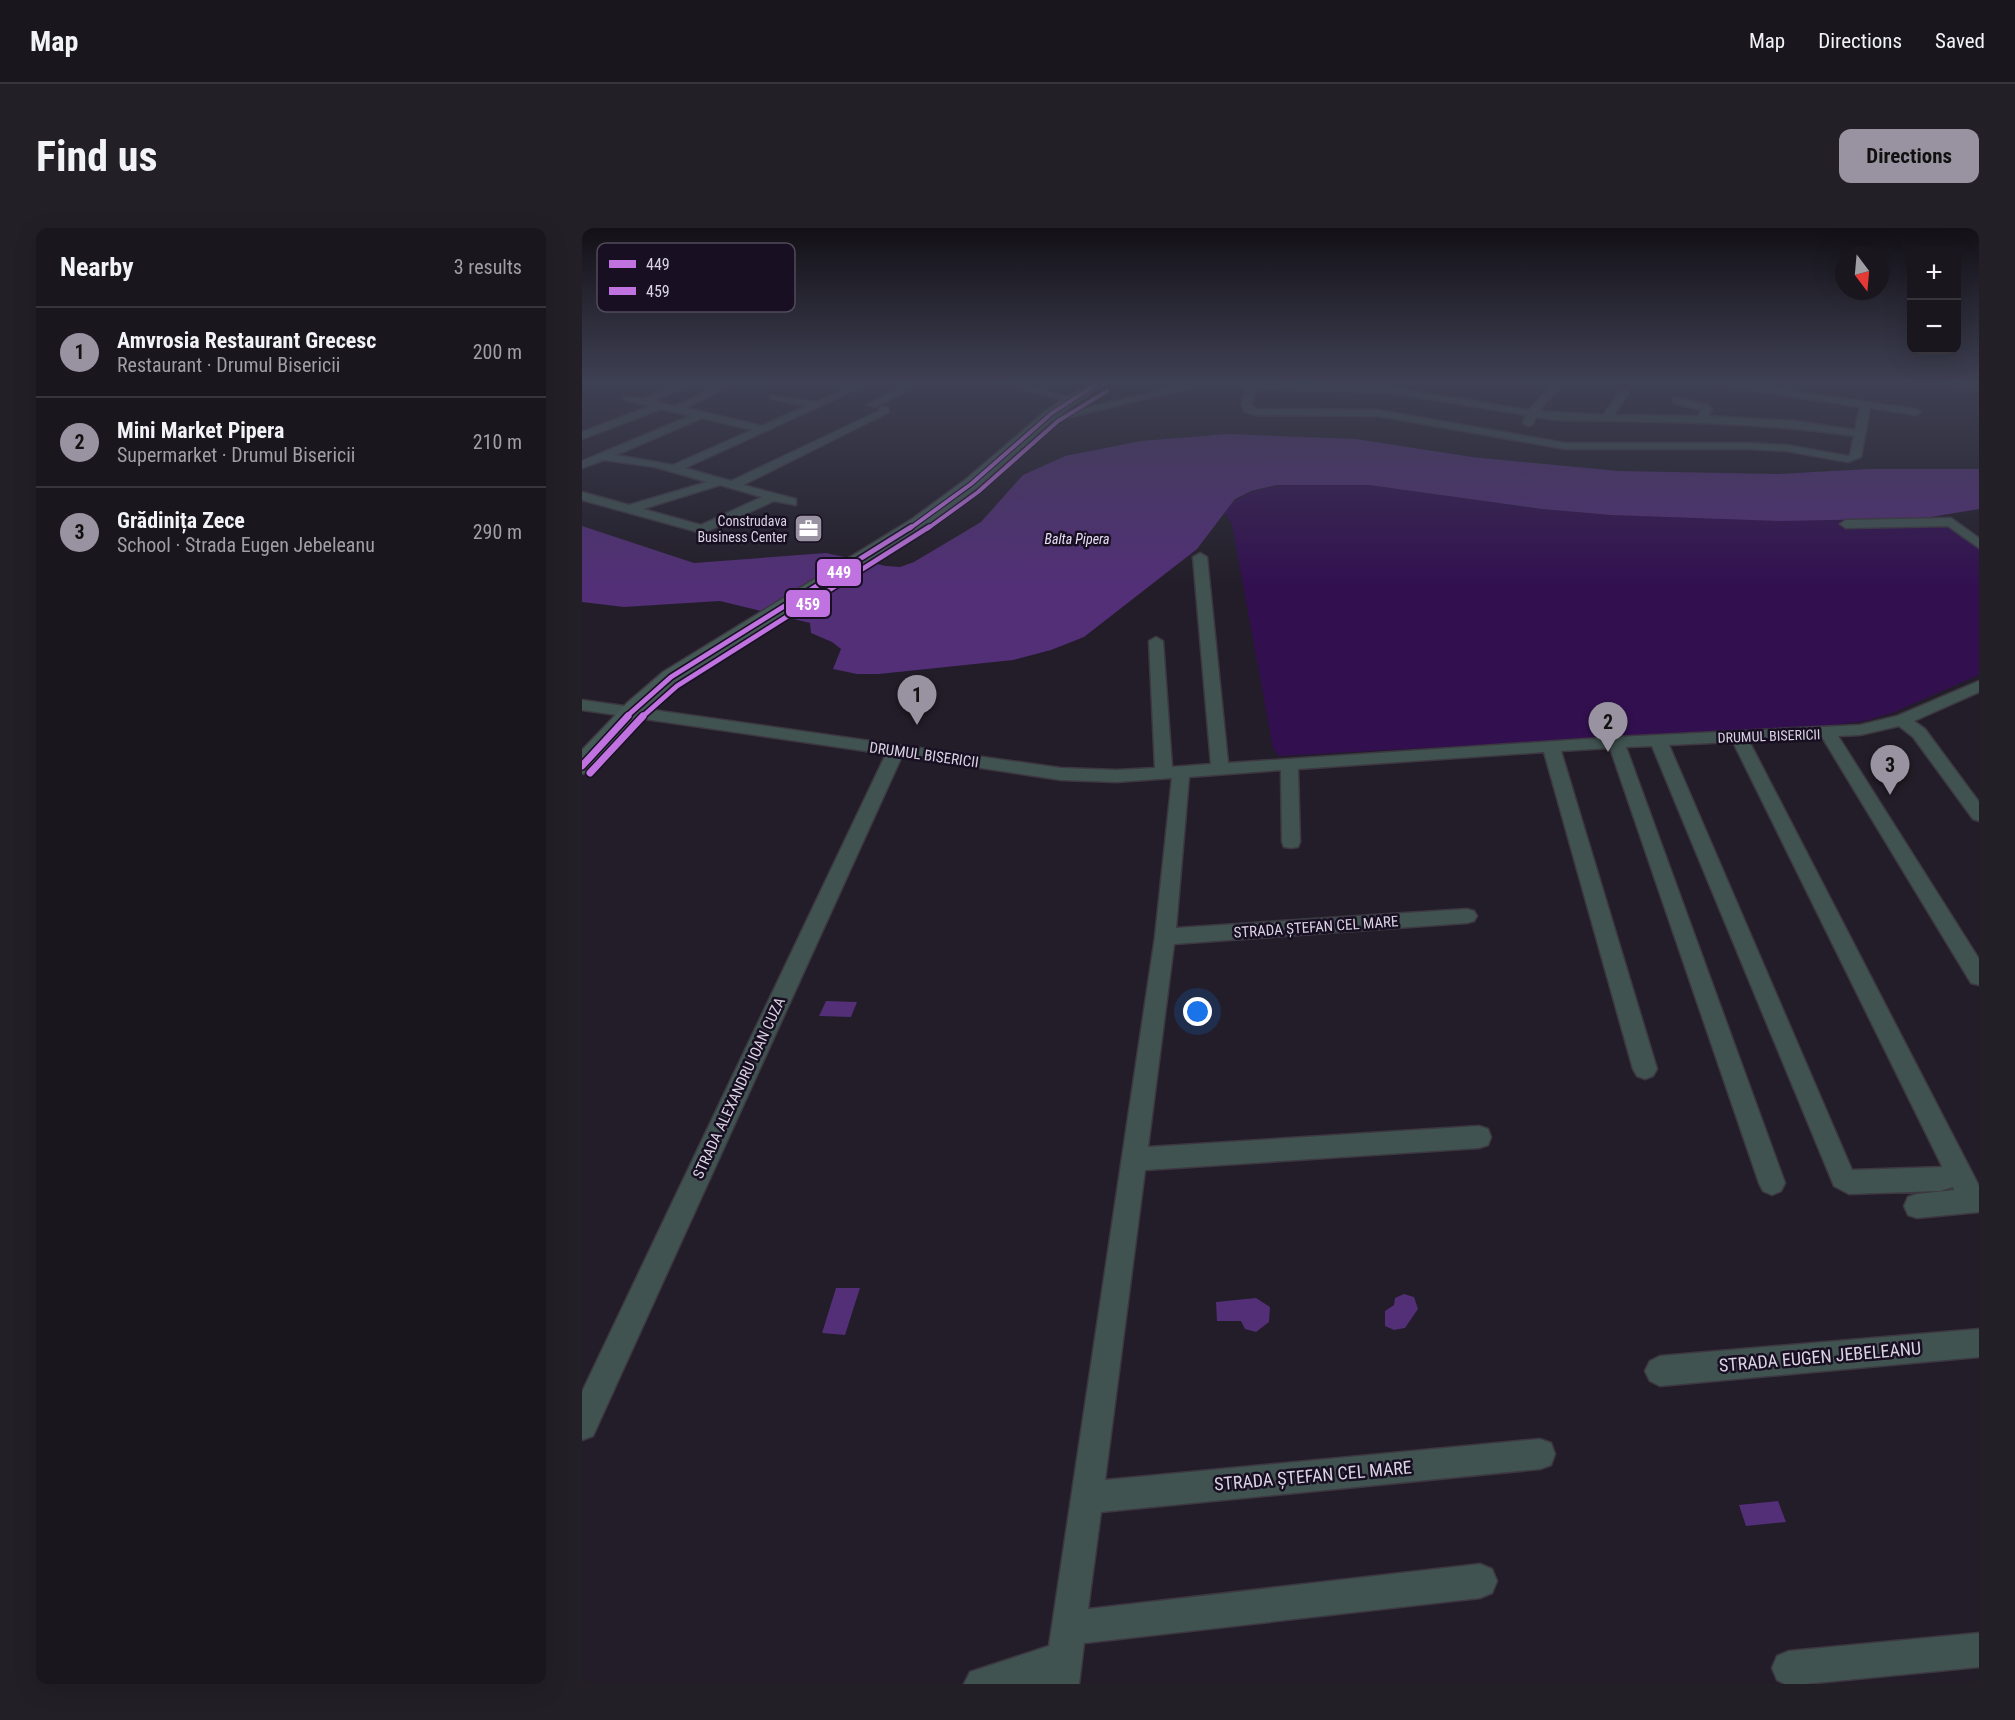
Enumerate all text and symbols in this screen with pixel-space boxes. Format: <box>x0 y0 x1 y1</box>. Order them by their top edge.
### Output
text: Map <box>30 25 78 58</box>
text: Map <box>1749 29 1785 53</box>
text: Directions <box>1818 29 1902 53</box>
text: Saved <box>1935 29 1985 53</box>
button: Directions <box>1839 129 1979 183</box>
text: Find us <box>36 132 157 181</box>
legend <box>597 243 795 312</box>
north arrow <box>1835 246 1889 300</box>
map controls <box>1907 246 1961 354</box>
button: + <box>1907 246 1961 300</box>
text: Nearby <box>60 252 134 282</box>
text: 3 results <box>454 255 522 279</box>
text: 449 <box>646 255 670 274</box>
text: 459 <box>646 282 670 301</box>
button: − <box>1907 300 1961 354</box>
text: Amvrosia Restaurant Grecesc <box>117 328 376 353</box>
text: 1 <box>74 340 85 364</box>
text: 200 m <box>473 340 522 364</box>
text: Restaurant · Drumul Bisericii <box>117 353 340 377</box>
text: Mini Market Pipera <box>117 418 284 443</box>
text: 2 <box>74 430 85 454</box>
text: 210 m <box>473 430 522 454</box>
text: Supermarket · Drumul Bisericii <box>117 443 355 467</box>
text: Grădinița Zece <box>117 508 245 533</box>
place label: Construdava Business Center <box>697 513 787 545</box>
office icon: Construdava Business Center <box>792 513 824 545</box>
text: 3 <box>74 520 85 544</box>
text: 290 m <box>473 520 522 544</box>
water label: Balta Pipera <box>1045 531 1109 547</box>
text: School · Strada Eugen Jebeleanu <box>117 533 375 557</box>
line badge: 449 <box>816 558 862 587</box>
text: 449 <box>827 563 851 582</box>
line badge: 459 <box>785 589 831 618</box>
text: 459 <box>796 595 820 614</box>
pin: 1 <box>898 676 936 725</box>
pin: 2 <box>1588 702 1628 752</box>
street label: DRUMUL BISERICII <box>1717 726 1821 746</box>
street label: DRUMUL BISERICII <box>868 738 980 772</box>
pin: 3 <box>1870 746 1910 795</box>
street label: STRADA ȘTEFAN CEL MARE <box>1233 912 1399 942</box>
street label: STRADA ALEXANDRU IOAN CUZA <box>689 994 789 1182</box>
your location <box>1183 997 1212 1026</box>
street label: STRADA EUGEN JEBELEANU <box>1718 1337 1922 1376</box>
street label: STRADA ȘTEFAN CEL MARE <box>1213 1456 1413 1496</box>

